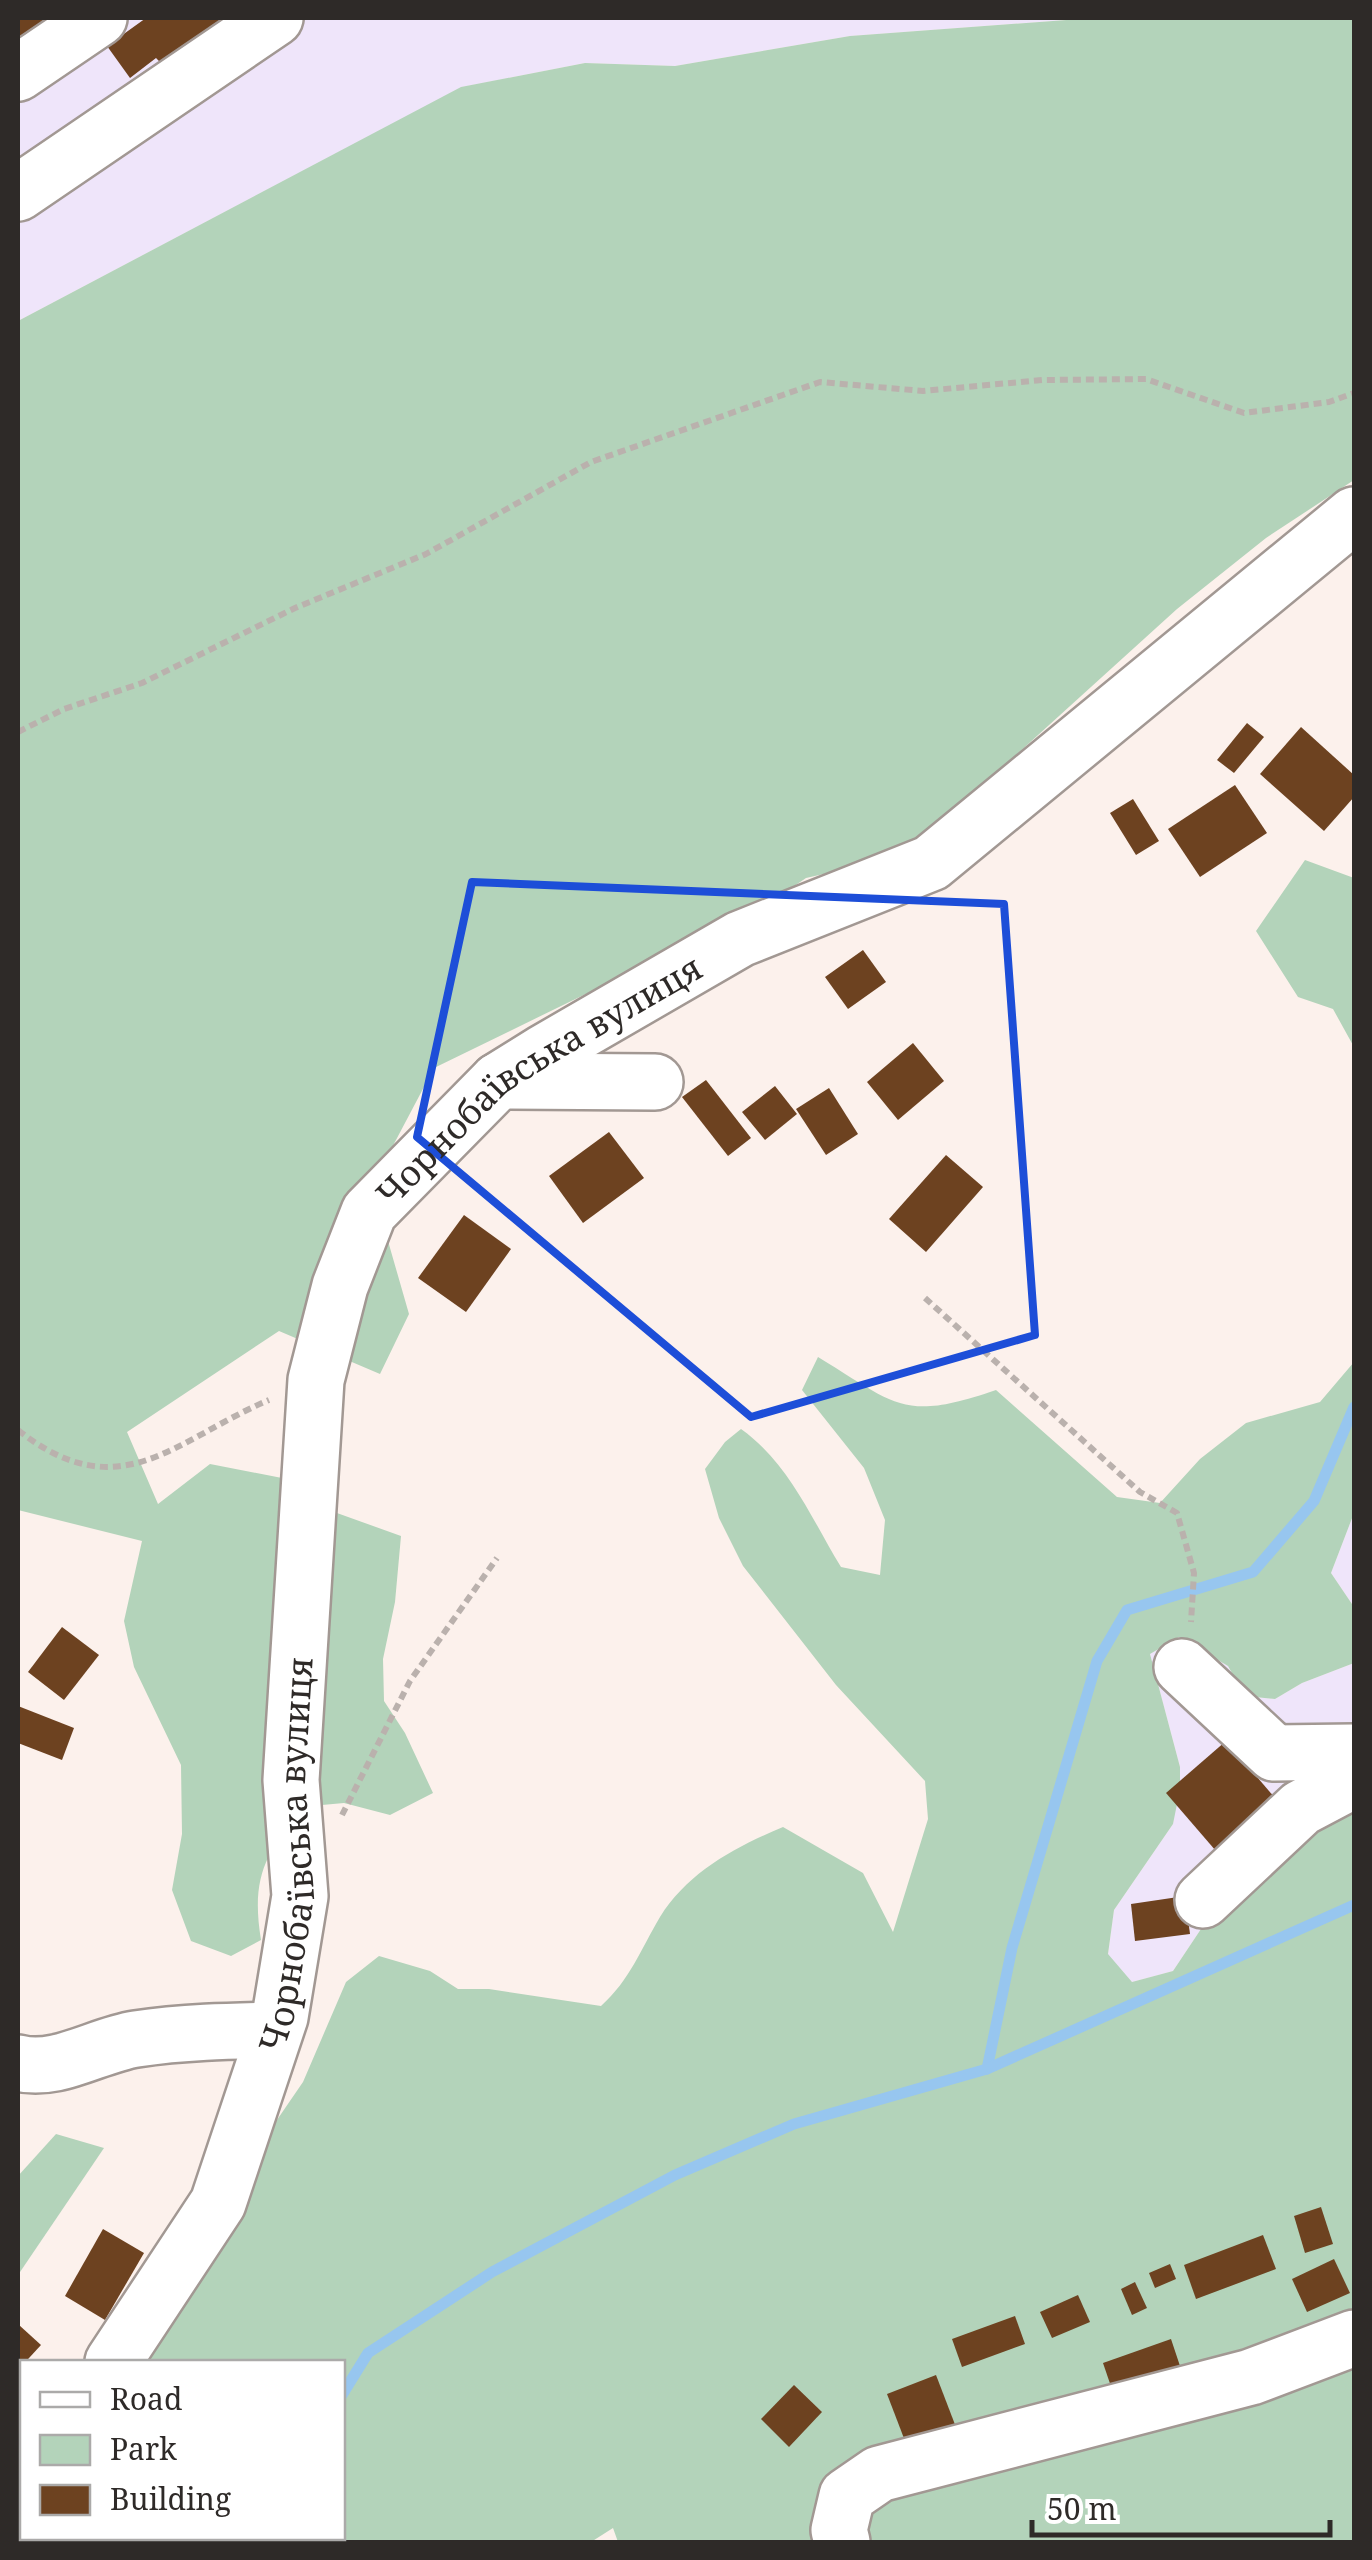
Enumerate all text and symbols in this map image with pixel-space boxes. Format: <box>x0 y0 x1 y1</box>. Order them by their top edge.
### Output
street label: Чорнобаївська вулиця <box>365 943 710 1215</box>
street label: Чорнобаївська вулиця <box>246 1655 324 2058</box>
legend <box>20 2360 345 2540</box>
text: Road <box>110 2378 182 2419</box>
text: Park <box>110 2428 177 2469</box>
scale bar <box>1032 2475 1330 2537</box>
text: Building <box>110 2478 231 2519</box>
text: 50 m <box>1047 2488 1117 2529</box>

